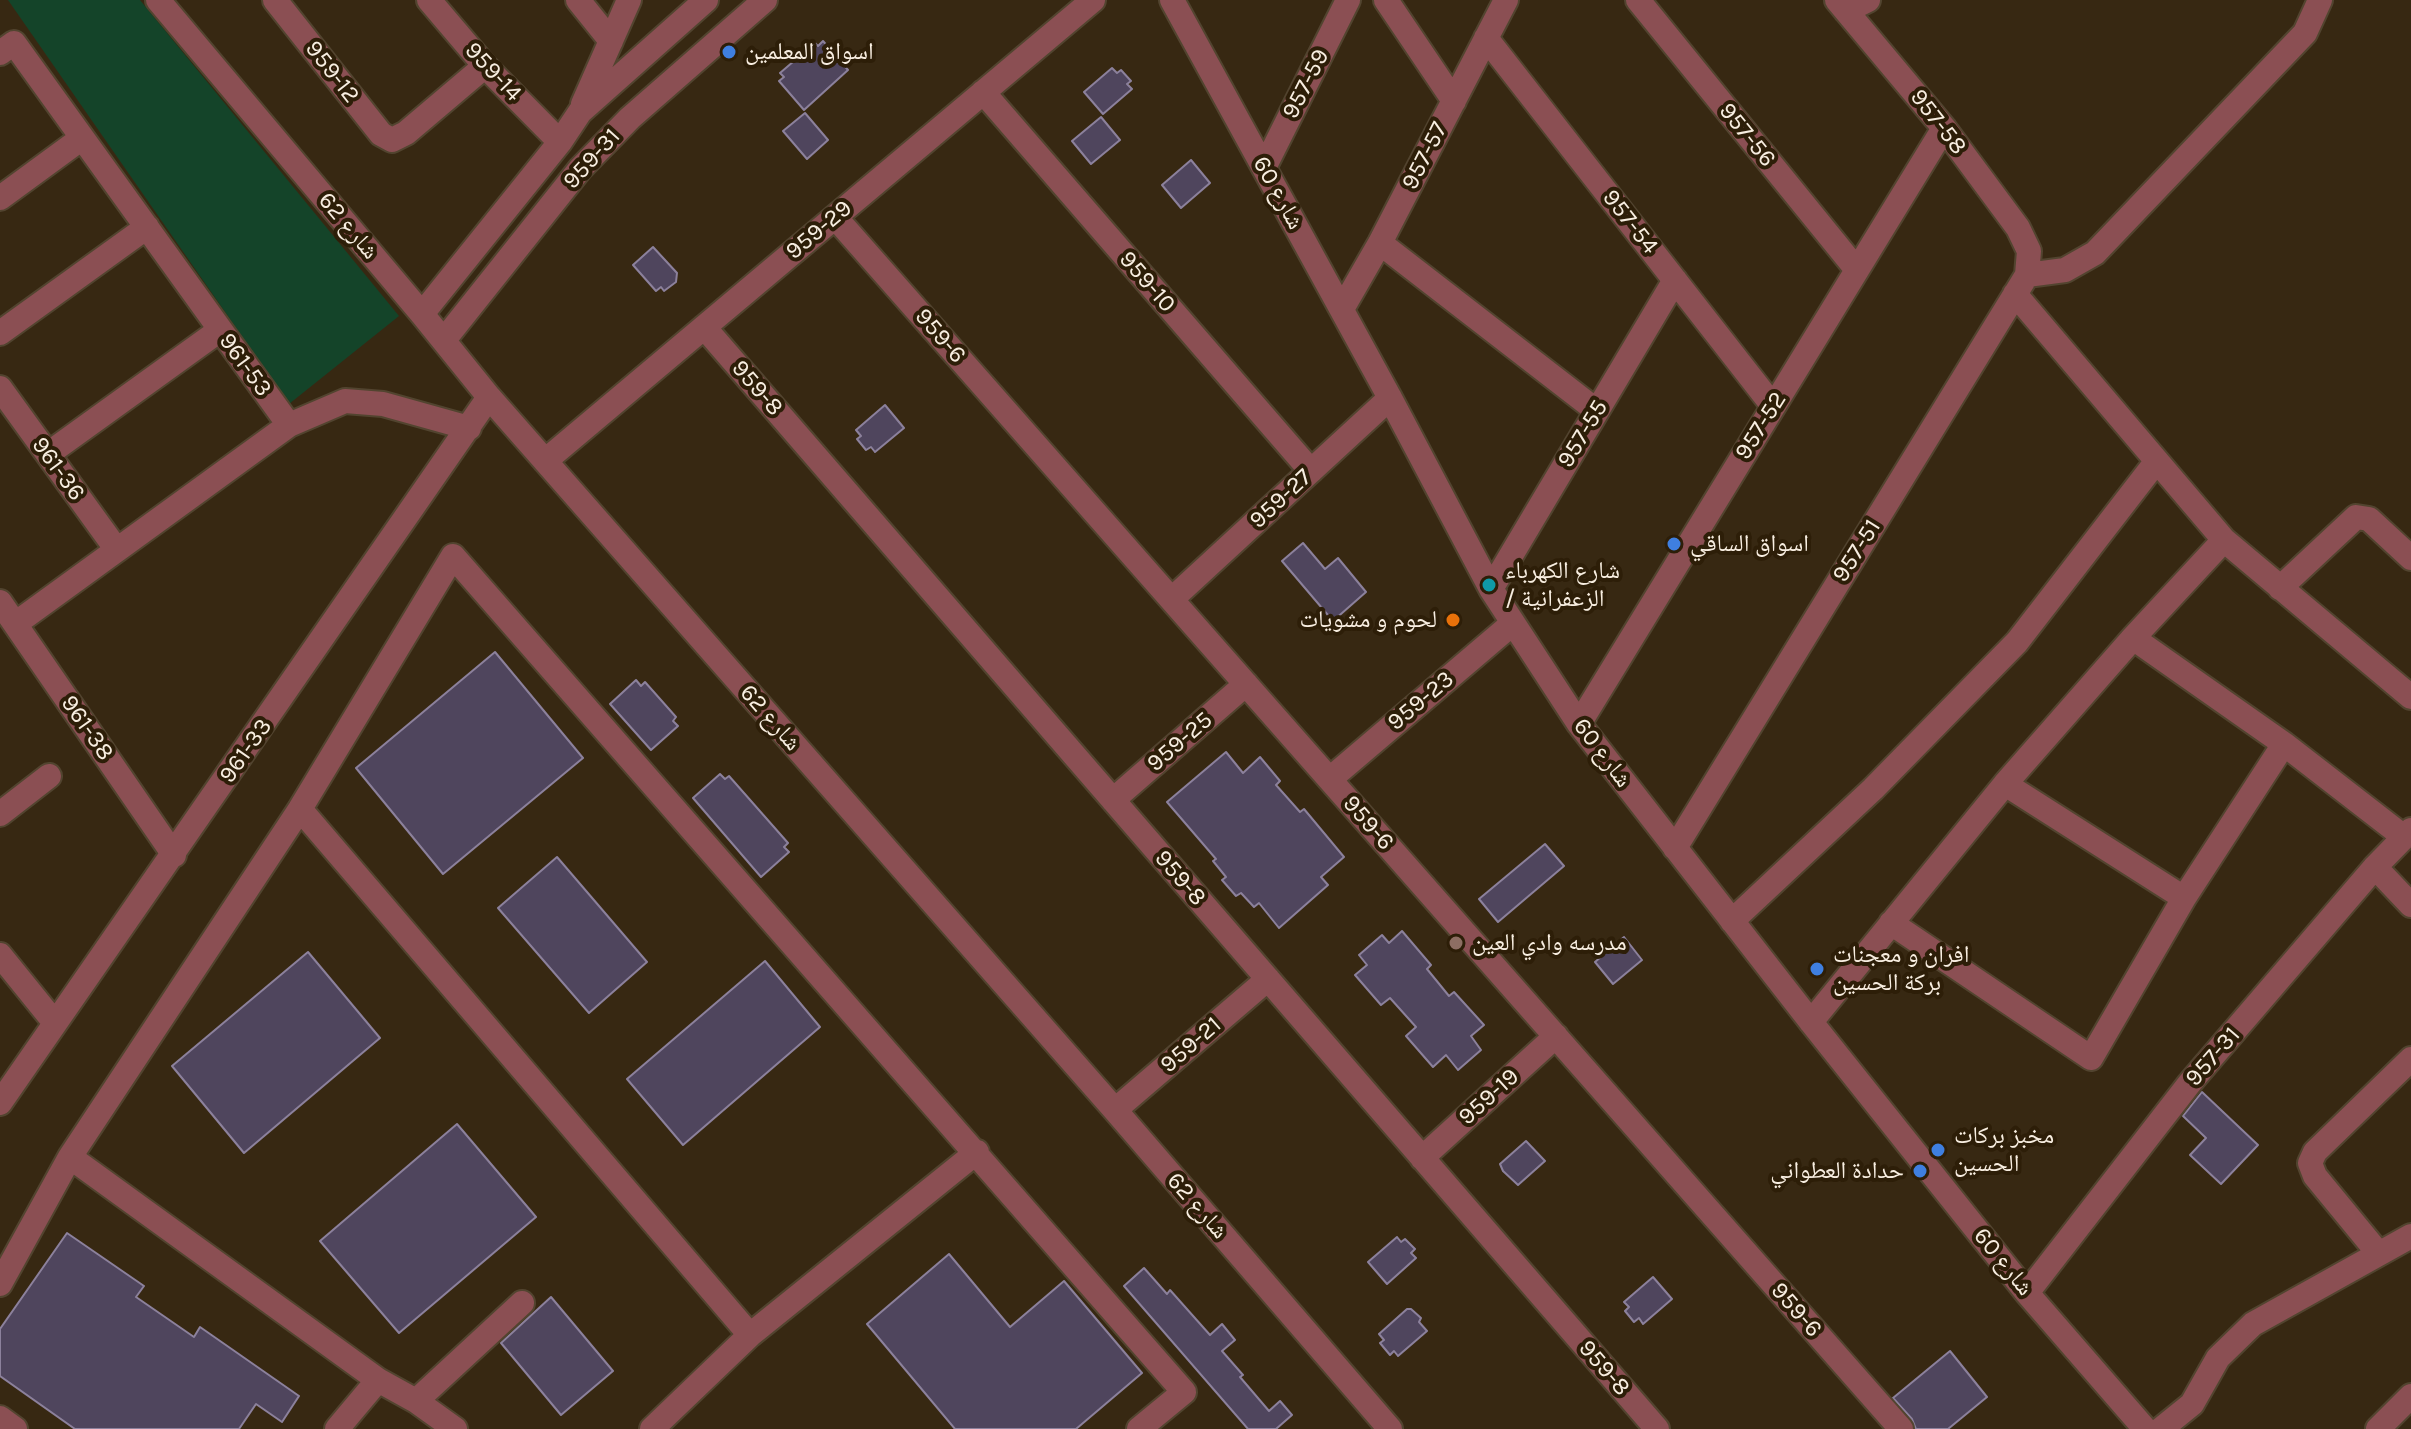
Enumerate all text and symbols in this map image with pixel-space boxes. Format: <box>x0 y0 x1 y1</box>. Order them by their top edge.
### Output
street label: 959-12 <box>299 35 365 109</box>
street label: 959-14 <box>458 36 528 108</box>
place label: اسواق المعلمين <box>745 38 874 66</box>
marker: اسواق المعلمين <box>720 43 738 61</box>
street label: 957-59 <box>1276 44 1336 124</box>
street label: 957-58 <box>1903 83 1973 161</box>
street label: 957-56 <box>1712 97 1782 173</box>
street label: 957-57 <box>1396 117 1454 195</box>
street label: 959-31 <box>557 123 627 195</box>
street label: شارع 60 <box>1246 151 1310 235</box>
street label: 957-54 <box>1596 184 1664 260</box>
street label: شارع 62 <box>312 186 384 266</box>
street label: 959-29 <box>780 194 858 266</box>
street label: 959-10 <box>1113 245 1181 319</box>
street label: 959-6 <box>908 303 972 369</box>
street label: 961-53 <box>212 328 278 402</box>
street label: 959-8 <box>725 354 789 422</box>
street label: 957-52 <box>1729 387 1793 465</box>
street label: 957-55 <box>1552 395 1614 473</box>
street label: 961-36 <box>25 431 91 507</box>
street label: 959-27 <box>1244 463 1318 535</box>
street label: 957-51 <box>1827 514 1887 588</box>
place label: اسواق الساقي <box>1690 530 1809 558</box>
marker: اسواق الساقي <box>1665 535 1683 553</box>
place label: شارع الكهرباء / الزعفرانية <box>1505 557 1620 613</box>
marker: شارع الكهرباء / الزعفرانية <box>1480 576 1498 594</box>
place label: لحوم و مشويات <box>1299 606 1437 634</box>
marker: لحوم و مشويات <box>1444 611 1462 629</box>
street label: 959-23 <box>1382 665 1460 737</box>
street label: شارع 62 <box>733 679 807 757</box>
street label: 961-38 <box>54 690 120 766</box>
street label: 959-25 <box>1141 706 1219 778</box>
street label: 961-33 <box>213 713 279 789</box>
street label: شارع 60 <box>1567 713 1637 793</box>
street label: 959-6 <box>1336 790 1400 856</box>
street label: 959-8 <box>1148 844 1212 912</box>
place label: مدرسه وادي العين <box>1472 929 1627 957</box>
marker: مدرسه وادي العين <box>1447 934 1465 952</box>
place label: افران و معجنات بركة الحسين <box>1833 941 1969 997</box>
marker: افران و معجنات بركة الحسين <box>1808 960 1826 978</box>
street label: 959-21 <box>1155 1011 1227 1079</box>
street label: 957-31 <box>2179 1021 2247 1093</box>
street label: 959-19 <box>1453 1062 1525 1132</box>
place label: مخبز بركات الحسين <box>1954 1122 2054 1178</box>
marker: مخبز بركات الحسين <box>1929 1141 1947 1159</box>
place label: حدادة العطواني <box>1770 1157 1904 1185</box>
marker: حدادة العطواني <box>1911 1162 1929 1180</box>
street label: شارع 62 <box>1160 1167 1234 1245</box>
street label: شارع 60 <box>1967 1222 2039 1302</box>
street label: 959-6 <box>1764 1277 1828 1343</box>
street label: 959-8 <box>1572 1334 1636 1402</box>

